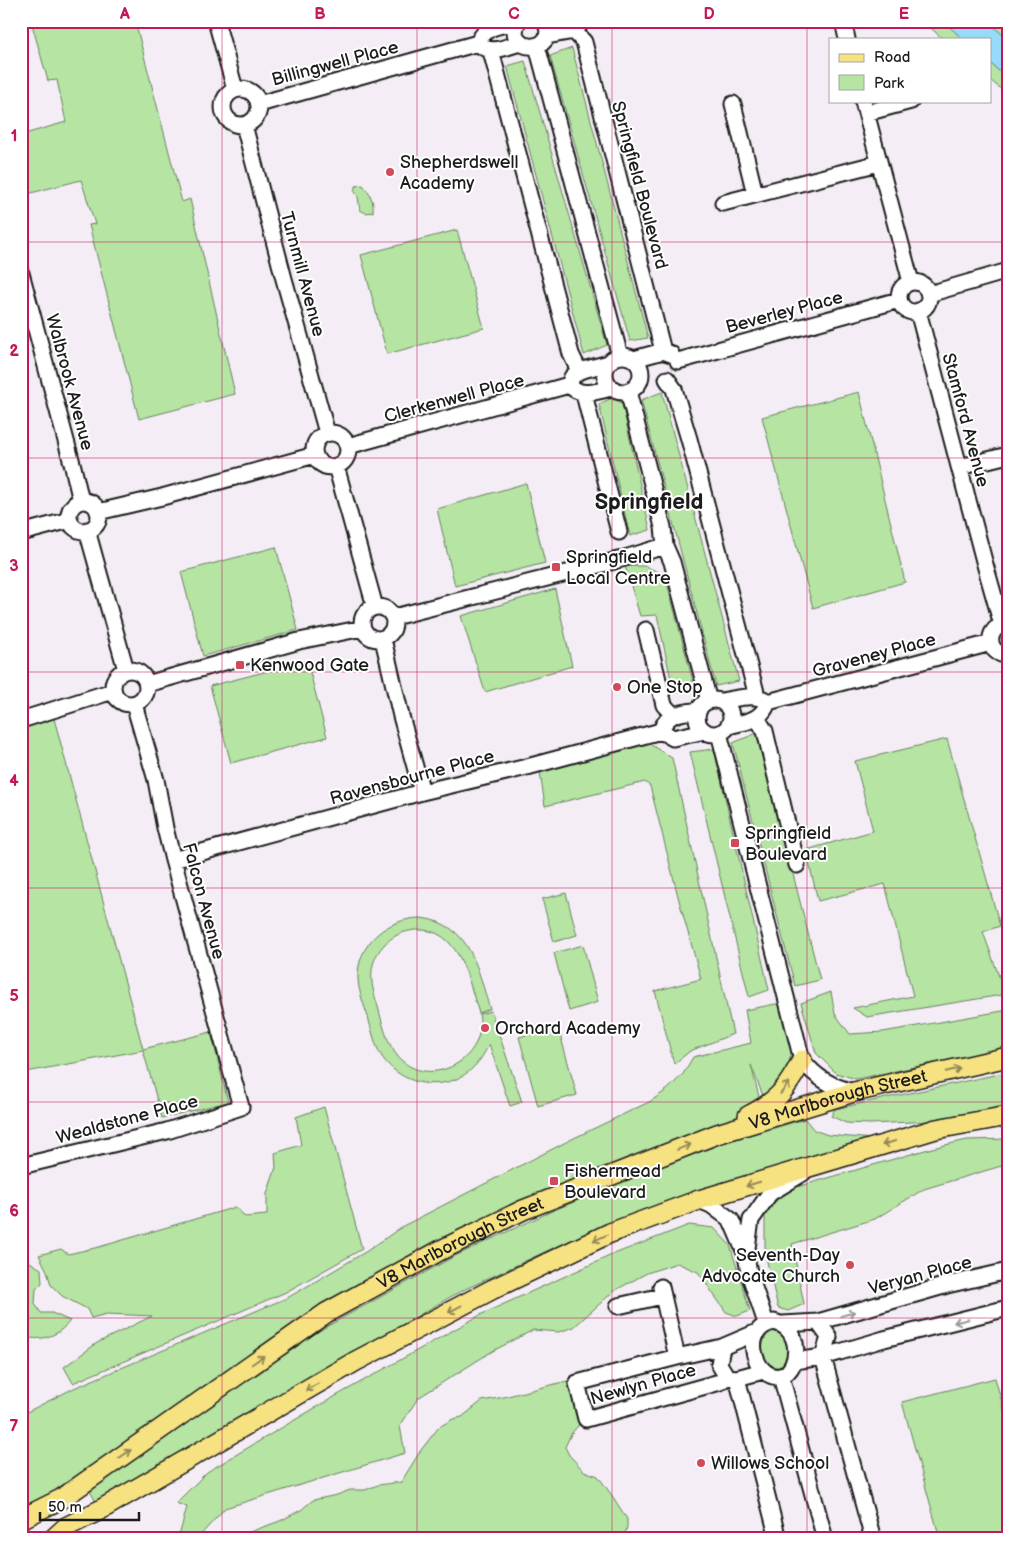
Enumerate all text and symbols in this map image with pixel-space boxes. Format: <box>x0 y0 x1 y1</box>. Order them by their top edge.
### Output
text: A <box>119 5 130 24</box>
text: B <box>314 5 326 24</box>
text: C <box>508 5 520 24</box>
text: D <box>703 5 715 24</box>
text: E <box>899 5 909 24</box>
street label: Billingwell Place <box>269 36 401 91</box>
legend <box>829 38 992 102</box>
text: Road <box>874 48 910 67</box>
text: Park <box>874 74 905 93</box>
street label: Springfield Boulevard <box>607 99 672 271</box>
text: 1 <box>11 127 17 146</box>
place label: Shepherdswell Academy <box>400 152 519 194</box>
marker: Shepherdswell Academy <box>384 166 396 178</box>
street label: Turnmill Avenue <box>276 209 329 339</box>
street label: Beverley Place <box>723 287 845 338</box>
street label: Walbrook Avenue <box>41 312 98 453</box>
text: 2 <box>9 342 19 361</box>
street label: Stamford Avenue <box>938 351 994 490</box>
street label: Clerkenwell Place <box>382 370 527 427</box>
district label: Springfield <box>595 489 703 516</box>
place label: Springfield Local Centre <box>566 547 671 589</box>
text: 3 <box>9 557 19 576</box>
marker: Springfield Local Centre <box>550 561 562 573</box>
street label: Graveney Place <box>810 629 939 682</box>
place label: Kenwood Gate <box>250 655 369 676</box>
marker: Kenwood Gate <box>234 659 246 671</box>
place label: One Stop <box>627 677 703 698</box>
marker: One Stop <box>611 681 623 693</box>
street label: Ravensbourne Place <box>328 745 497 810</box>
text: 4 <box>9 772 19 791</box>
place label: Springfield Boulevard <box>745 823 831 865</box>
marker: Springfield Boulevard <box>729 837 741 849</box>
street label: Falcon Avenue <box>178 841 229 962</box>
text: 5 <box>9 987 19 1006</box>
place label: Orchard Academy <box>495 1018 641 1039</box>
marker: Orchard Academy <box>479 1022 491 1034</box>
one-way arrow <box>944 1065 960 1074</box>
street label: V8 Marlborough Street <box>747 1066 929 1135</box>
one-way arrow <box>780 1082 791 1095</box>
street label: Wealdstone Place <box>54 1090 201 1149</box>
one-way arrow <box>882 1138 898 1148</box>
one-way arrow <box>676 1142 691 1151</box>
place label: Fishermead Boulevard <box>564 1161 661 1203</box>
marker: Fishermead Boulevard <box>548 1175 560 1187</box>
one-way arrow <box>746 1179 762 1189</box>
street label: V8 Marlborough Street <box>374 1193 547 1294</box>
text: 6 <box>9 1202 19 1221</box>
one-way arrow <box>593 1233 608 1243</box>
place label: Seventh-Day Advocate Church <box>702 1245 841 1287</box>
street label: Veryan Place <box>866 1252 974 1299</box>
marker: Seventh-Day Advocate Church <box>844 1259 856 1271</box>
one-way arrow <box>447 1304 462 1314</box>
one-way arrow <box>839 1308 855 1318</box>
one-way arrow <box>953 1317 969 1326</box>
one-way arrow <box>251 1355 265 1365</box>
street label: Newlyn Place <box>588 1359 699 1410</box>
one-way arrow <box>304 1382 319 1392</box>
text: 7 <box>10 1417 19 1436</box>
one-way arrow <box>118 1449 132 1459</box>
place label: Willows School <box>711 1453 829 1474</box>
marker: Willows School <box>695 1457 707 1469</box>
scale bar <box>40 1490 139 1522</box>
text: 50 m <box>48 1498 82 1517</box>

